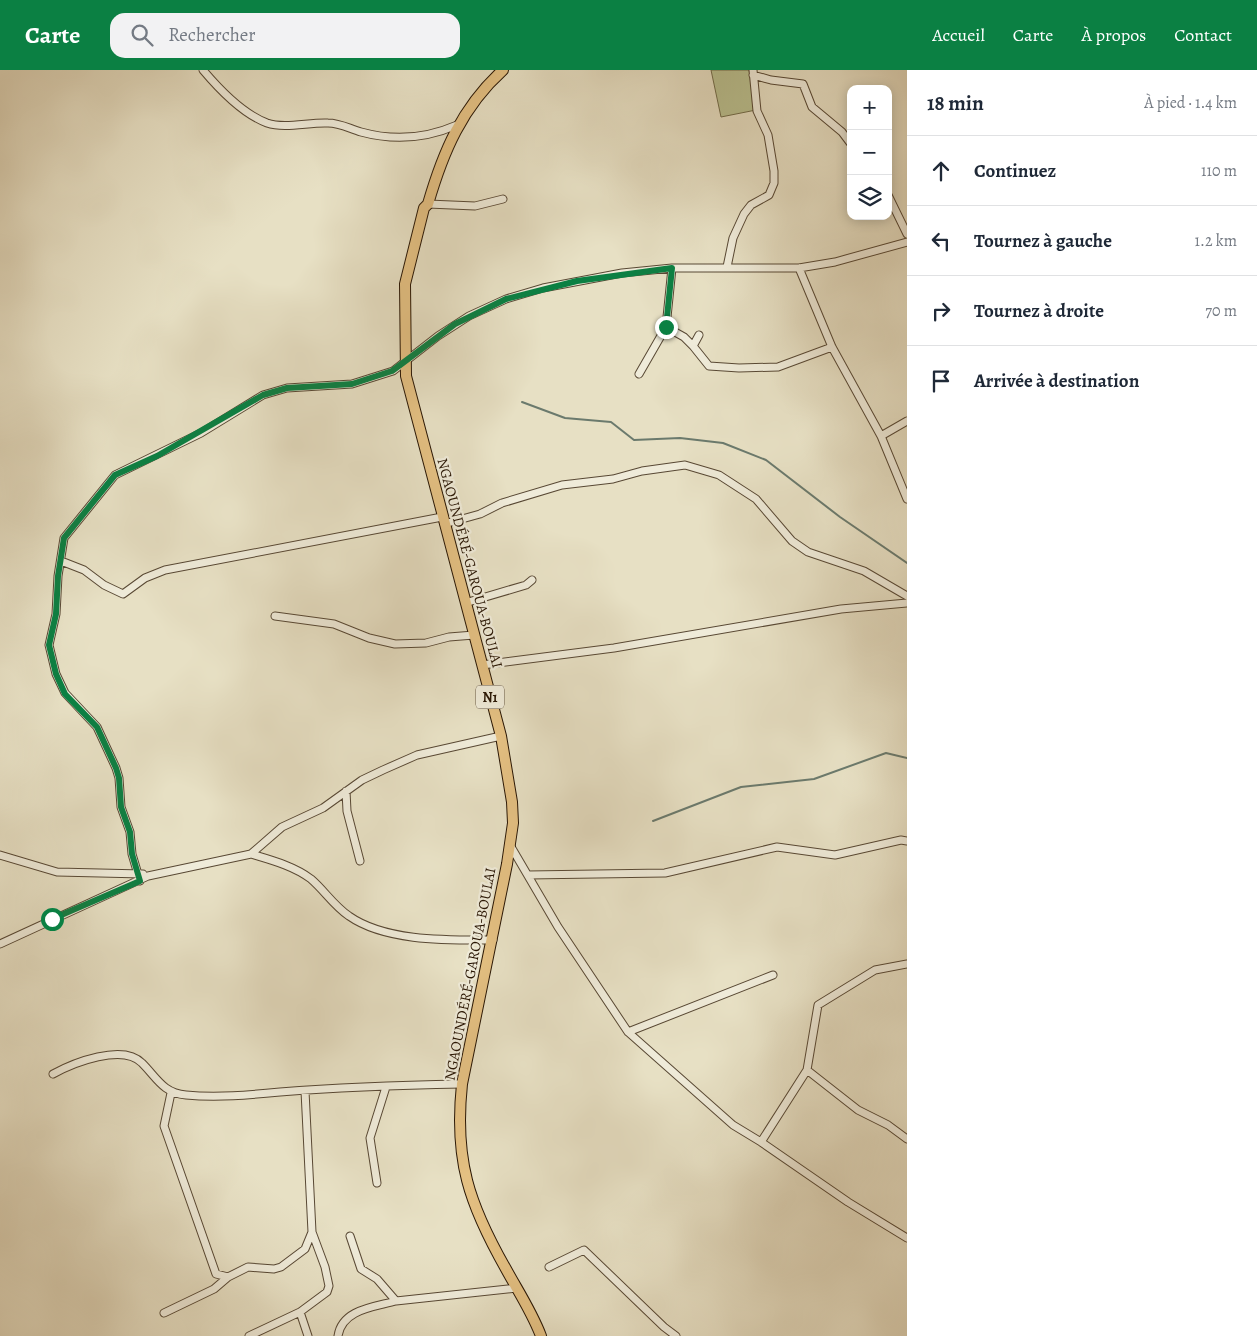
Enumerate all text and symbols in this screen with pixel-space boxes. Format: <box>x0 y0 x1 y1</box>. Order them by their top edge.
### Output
search box <box>110 13 460 58</box>
text: Carte <box>25 19 80 51</box>
icon: search <box>128 21 156 49</box>
text: Rechercher <box>168 22 256 48</box>
text: Accueil <box>932 23 985 47</box>
text: Carte <box>1013 23 1053 47</box>
text: À propos <box>1081 23 1146 47</box>
text: Contact <box>1174 23 1232 47</box>
map controls <box>847 85 892 220</box>
button: + <box>847 85 892 130</box>
text: 18 min <box>927 89 984 117</box>
text: À pied · 1.4 km <box>1144 92 1237 114</box>
button: − <box>847 130 892 175</box>
icon: ahead <box>927 157 955 185</box>
text: Continuez <box>974 158 1056 184</box>
text: 110 m <box>1201 160 1237 182</box>
button: layers <box>847 175 892 220</box>
icon: left <box>927 227 955 255</box>
text: Tournez à gauche <box>974 228 1112 254</box>
text: 1.2 km <box>1195 230 1237 252</box>
icon: right <box>927 297 955 325</box>
text: Tournez à droite <box>974 298 1104 324</box>
text: 70 m <box>1205 300 1237 322</box>
route end <box>655 316 678 339</box>
icon: arrive <box>927 367 955 395</box>
text: Arrivée à destination <box>974 368 1139 394</box>
street label: NGAOUNDÉRÉ-GAROUA-BOULAI <box>432 456 508 670</box>
road number: N1 <box>476 686 504 708</box>
street label: NGAOUNDÉRÉ-GAROUA-BOULAI <box>440 866 500 1082</box>
route start <box>41 908 64 931</box>

